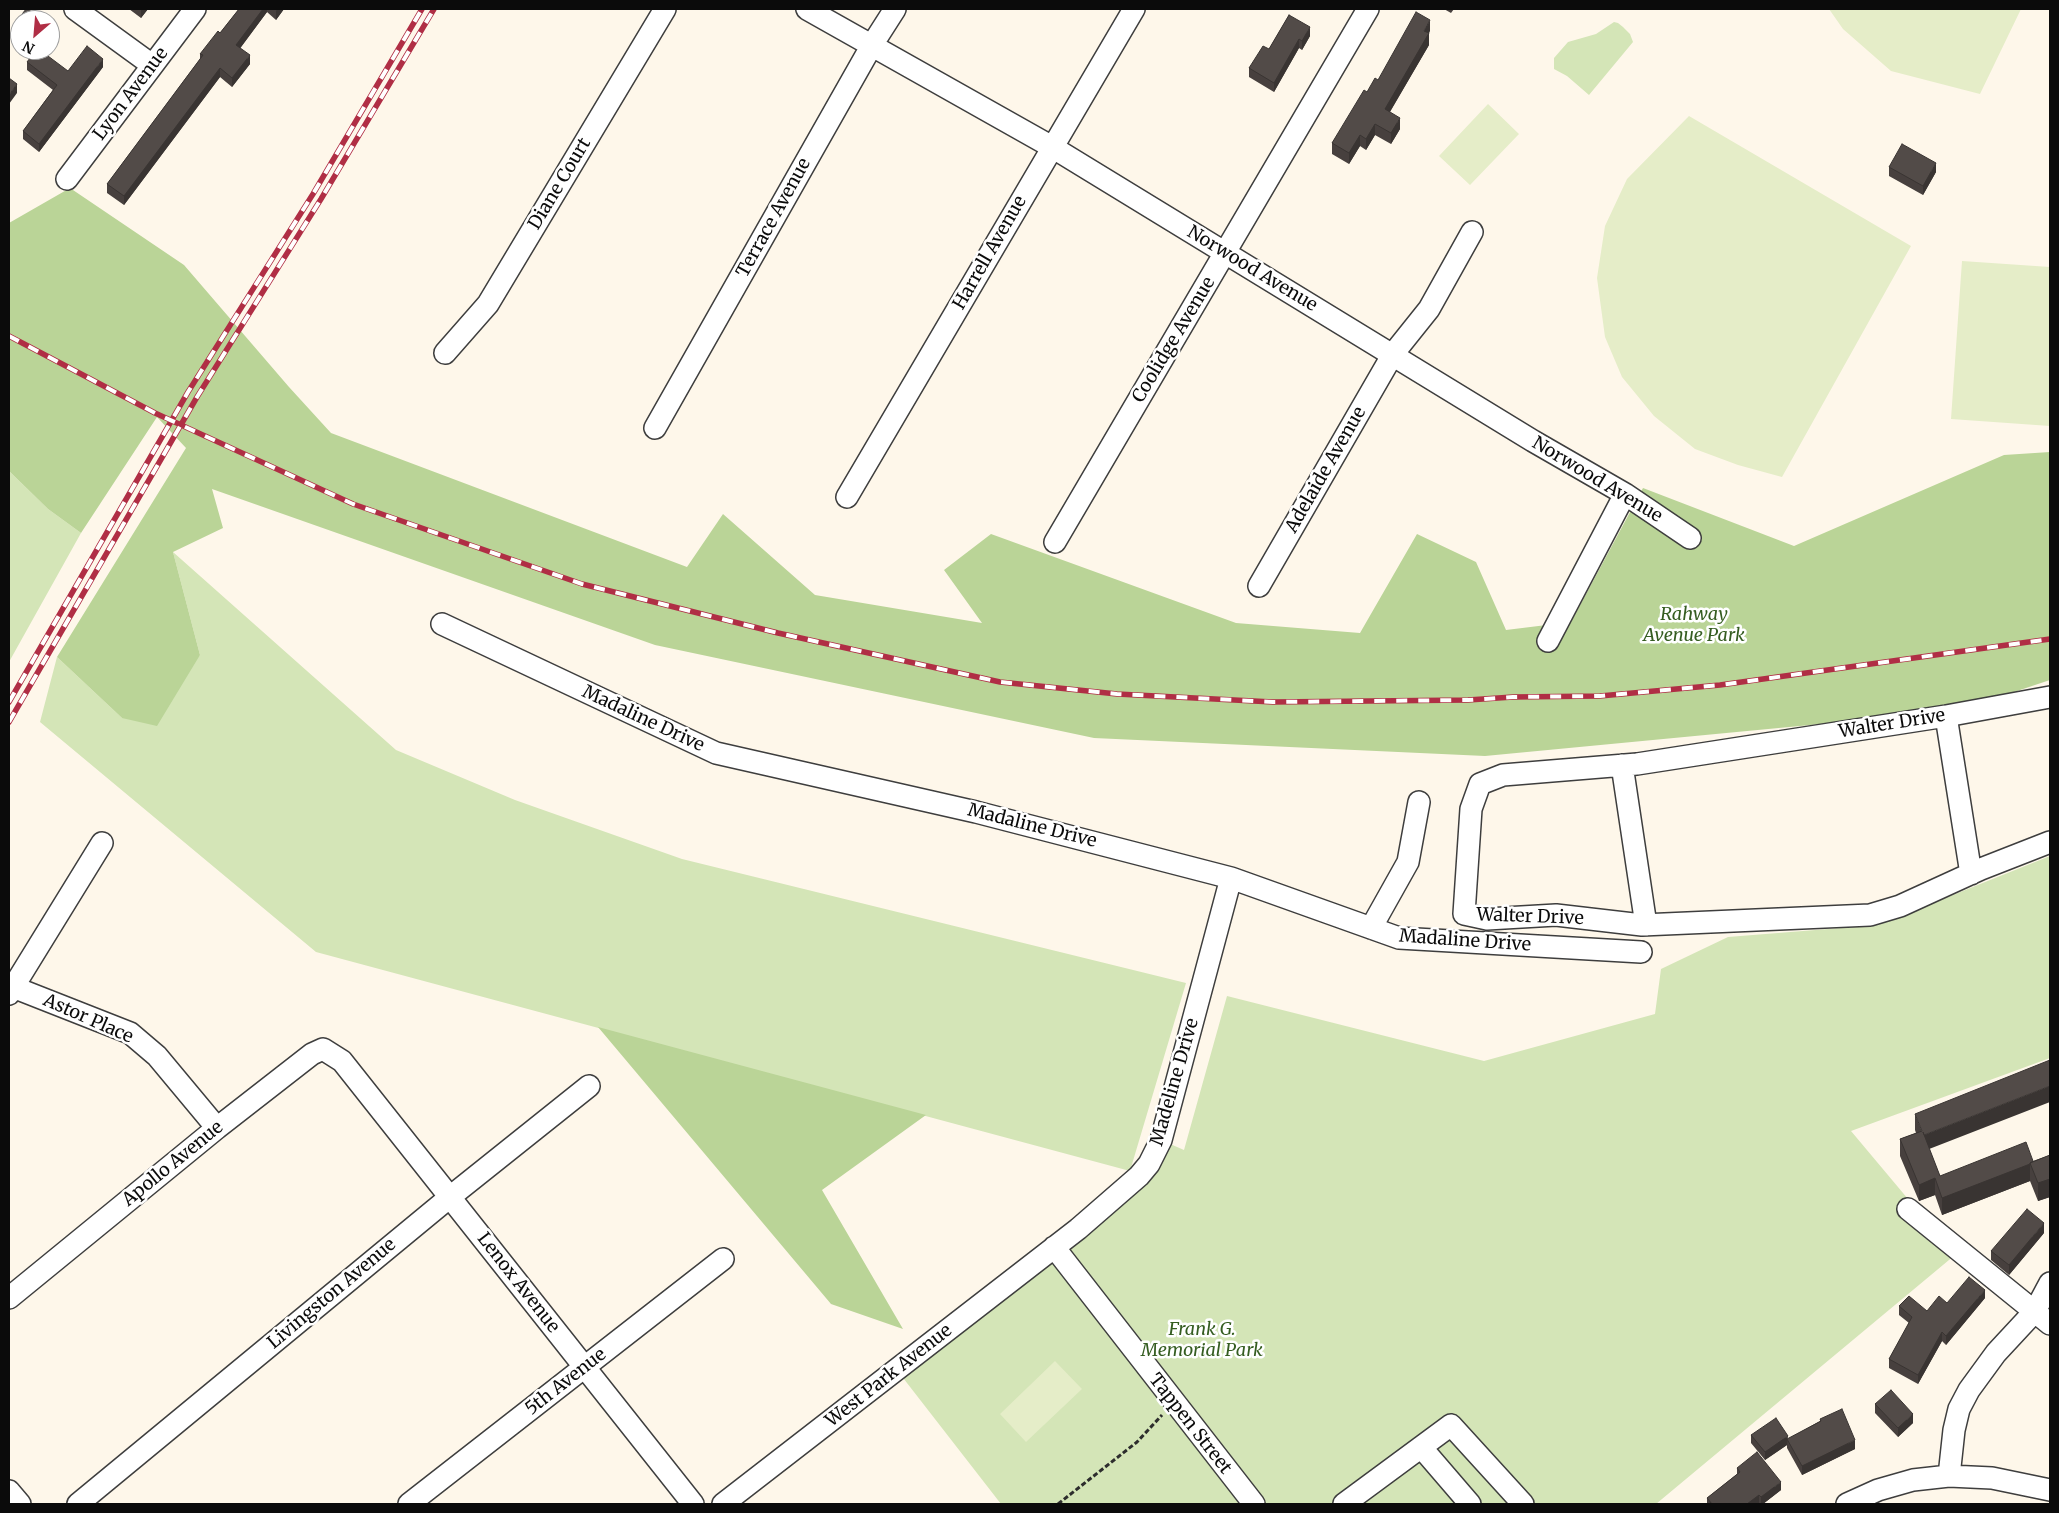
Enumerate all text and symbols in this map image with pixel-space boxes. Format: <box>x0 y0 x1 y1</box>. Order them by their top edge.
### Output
north arrow <box>10 10 60 60</box>
text: N <box>20 37 38 58</box>
street label: Lyon Avenue <box>89 43 173 145</box>
street label: Diane Court <box>524 134 596 234</box>
street label: Terrace Avenue <box>732 155 816 281</box>
street label: Harrell Avenue <box>949 192 1031 314</box>
street label: Norwood Avenue <box>1183 222 1321 316</box>
street label: Coolidge Avenue <box>1128 273 1220 407</box>
street label: Adelaide Avenue <box>1281 403 1371 537</box>
street label: Norwood Avenue <box>1528 433 1666 527</box>
park label: Rahway Avenue Park <box>1643 604 1745 646</box>
street label: Madaline Drive <box>579 681 707 757</box>
street label: Walter Drive <box>1837 705 1947 743</box>
street label: Madaline Drive <box>965 800 1099 852</box>
street label: Walter Drive <box>1476 904 1584 930</box>
street label: Madaline Drive <box>1398 926 1532 956</box>
street label: Astor Place <box>40 990 136 1048</box>
street label: Madeline Drive <box>1146 1016 1204 1148</box>
street label: Apollo Avenue <box>118 1117 228 1211</box>
street label: Lenox Avenue <box>472 1229 564 1337</box>
street label: Livingston Avenue <box>264 1234 400 1354</box>
park label: Frank G. Memorial Park <box>1141 1319 1263 1362</box>
street label: West Park Avenue <box>822 1320 956 1432</box>
street label: 5th Avenue <box>521 1344 611 1420</box>
street label: Tappen Street <box>1144 1370 1236 1478</box>

